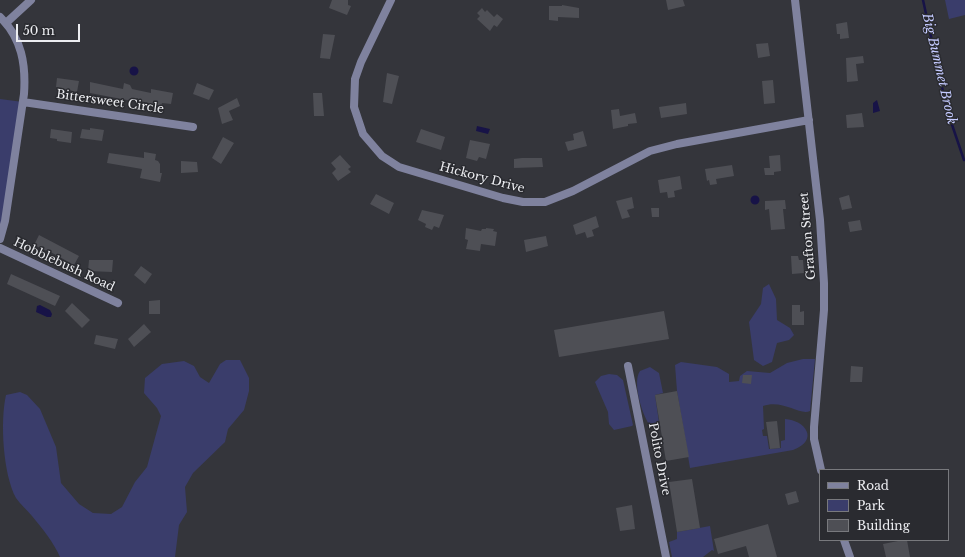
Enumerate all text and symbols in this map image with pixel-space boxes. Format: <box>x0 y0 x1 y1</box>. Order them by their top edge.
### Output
water label: Big Bummet Brook <box>919 12 959 126</box>
scale bar <box>18 16 82 42</box>
text: 50 m <box>23 23 55 38</box>
street label: Bittersweet Circle <box>55 87 165 117</box>
street label: Hickory Drive <box>438 160 526 196</box>
street label: Grafton Street <box>797 192 819 280</box>
street label: Hobblebush Road <box>11 235 117 295</box>
street label: Polito Drive <box>645 421 673 497</box>
legend <box>819 469 949 541</box>
text: Road <box>857 478 889 493</box>
text: Park <box>857 498 885 513</box>
text: Building <box>857 518 910 533</box>

